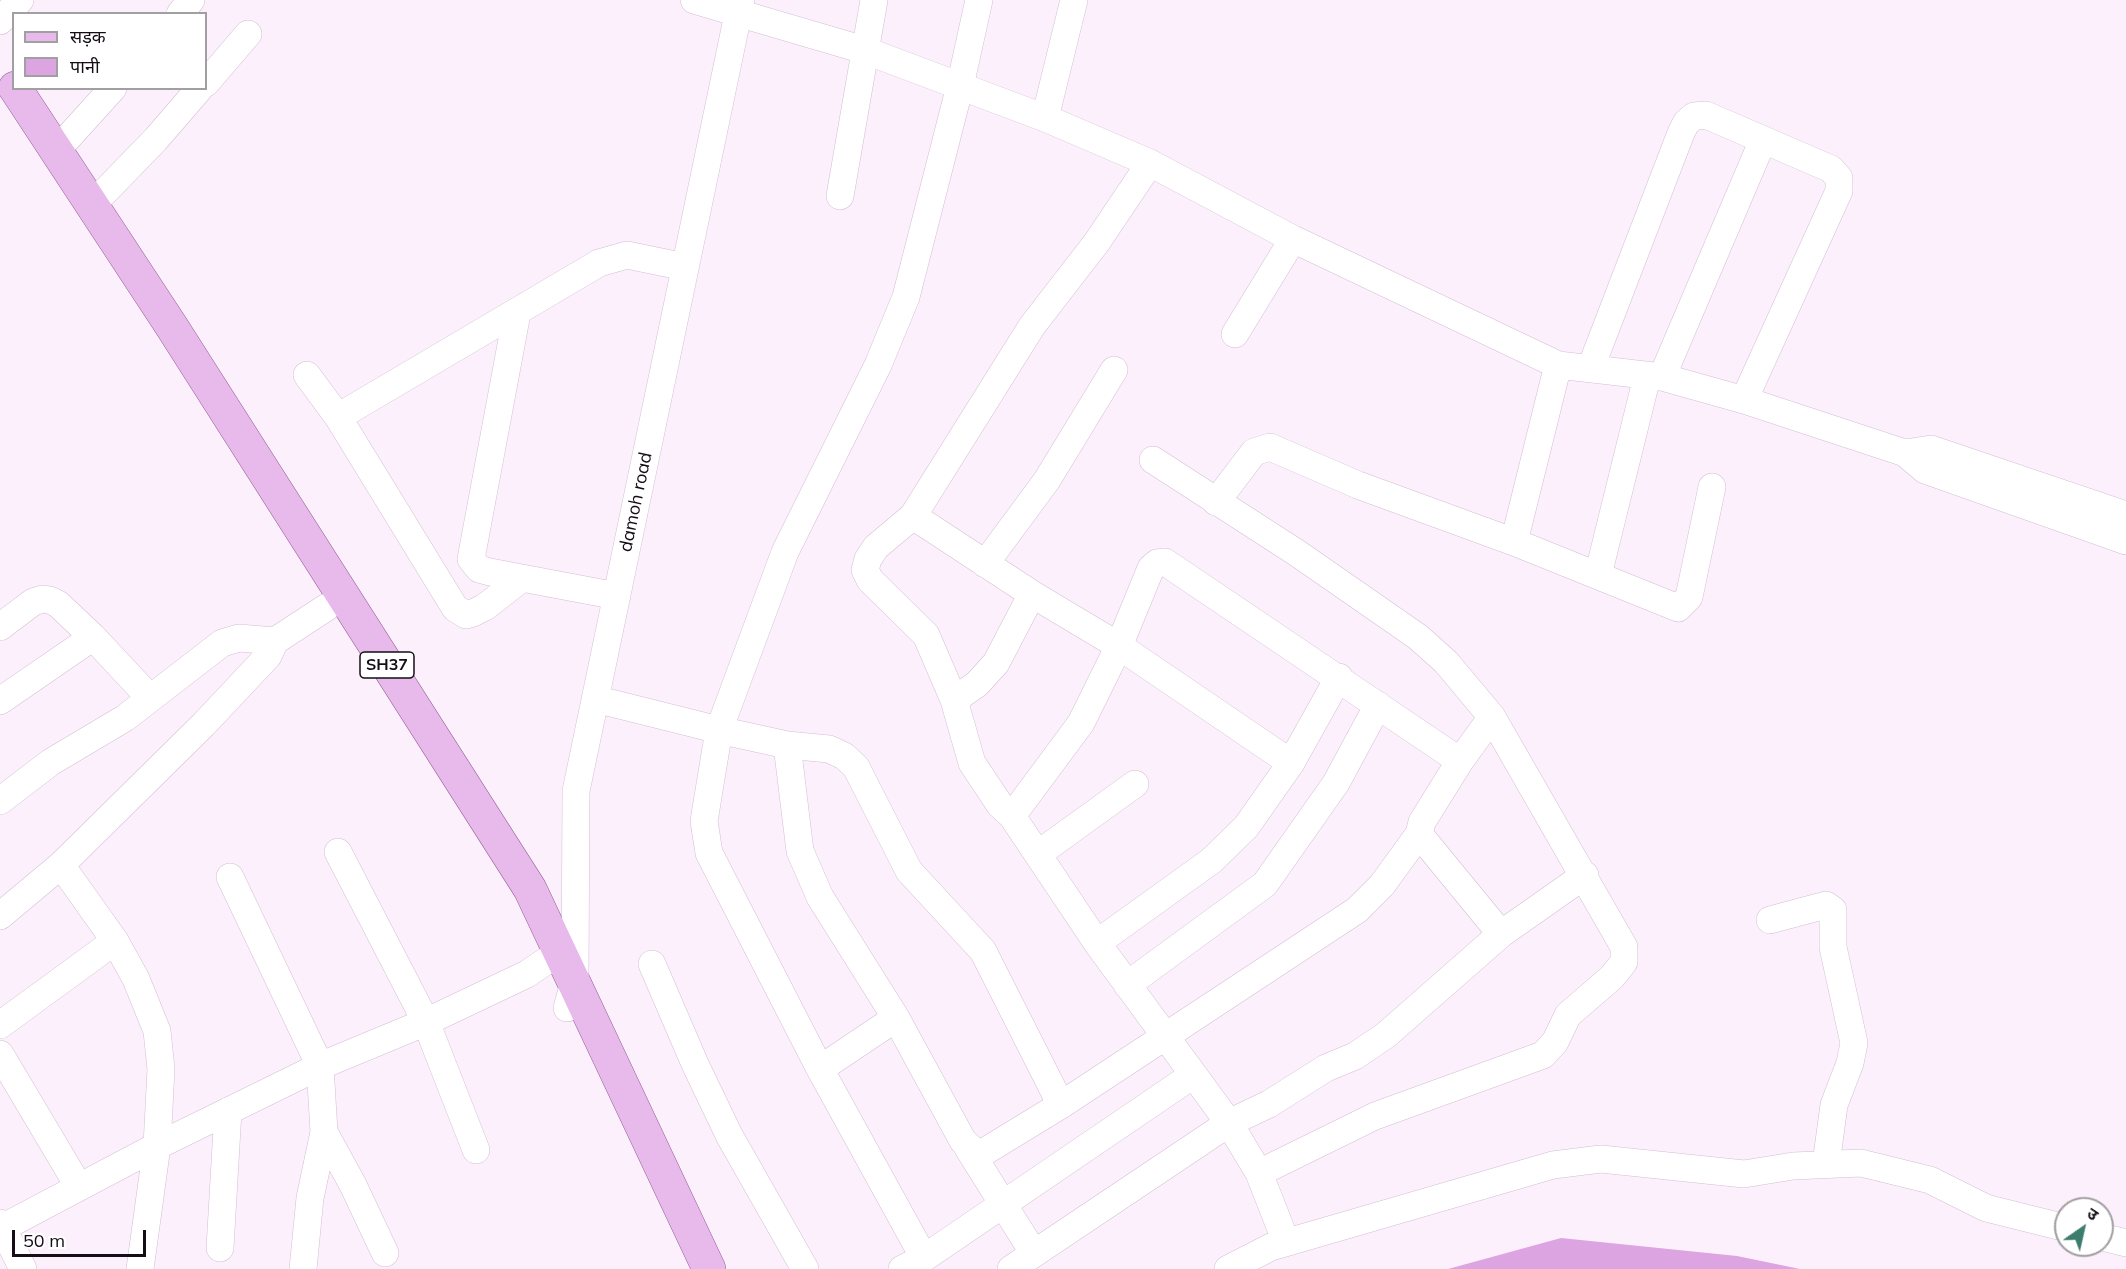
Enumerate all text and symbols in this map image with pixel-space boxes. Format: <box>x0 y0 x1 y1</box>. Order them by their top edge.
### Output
legend <box>12 12 207 90</box>
text: सड़क <box>70 25 106 48</box>
text: पानी <box>70 55 100 78</box>
street label: damoh road <box>615 450 657 554</box>
road number: SH37 <box>360 652 414 678</box>
north arrow <box>2054 1197 2114 1257</box>
text: उ <box>2083 1203 2102 1225</box>
scale bar <box>15 1218 148 1256</box>
text: 50 m <box>23 1229 65 1252</box>

